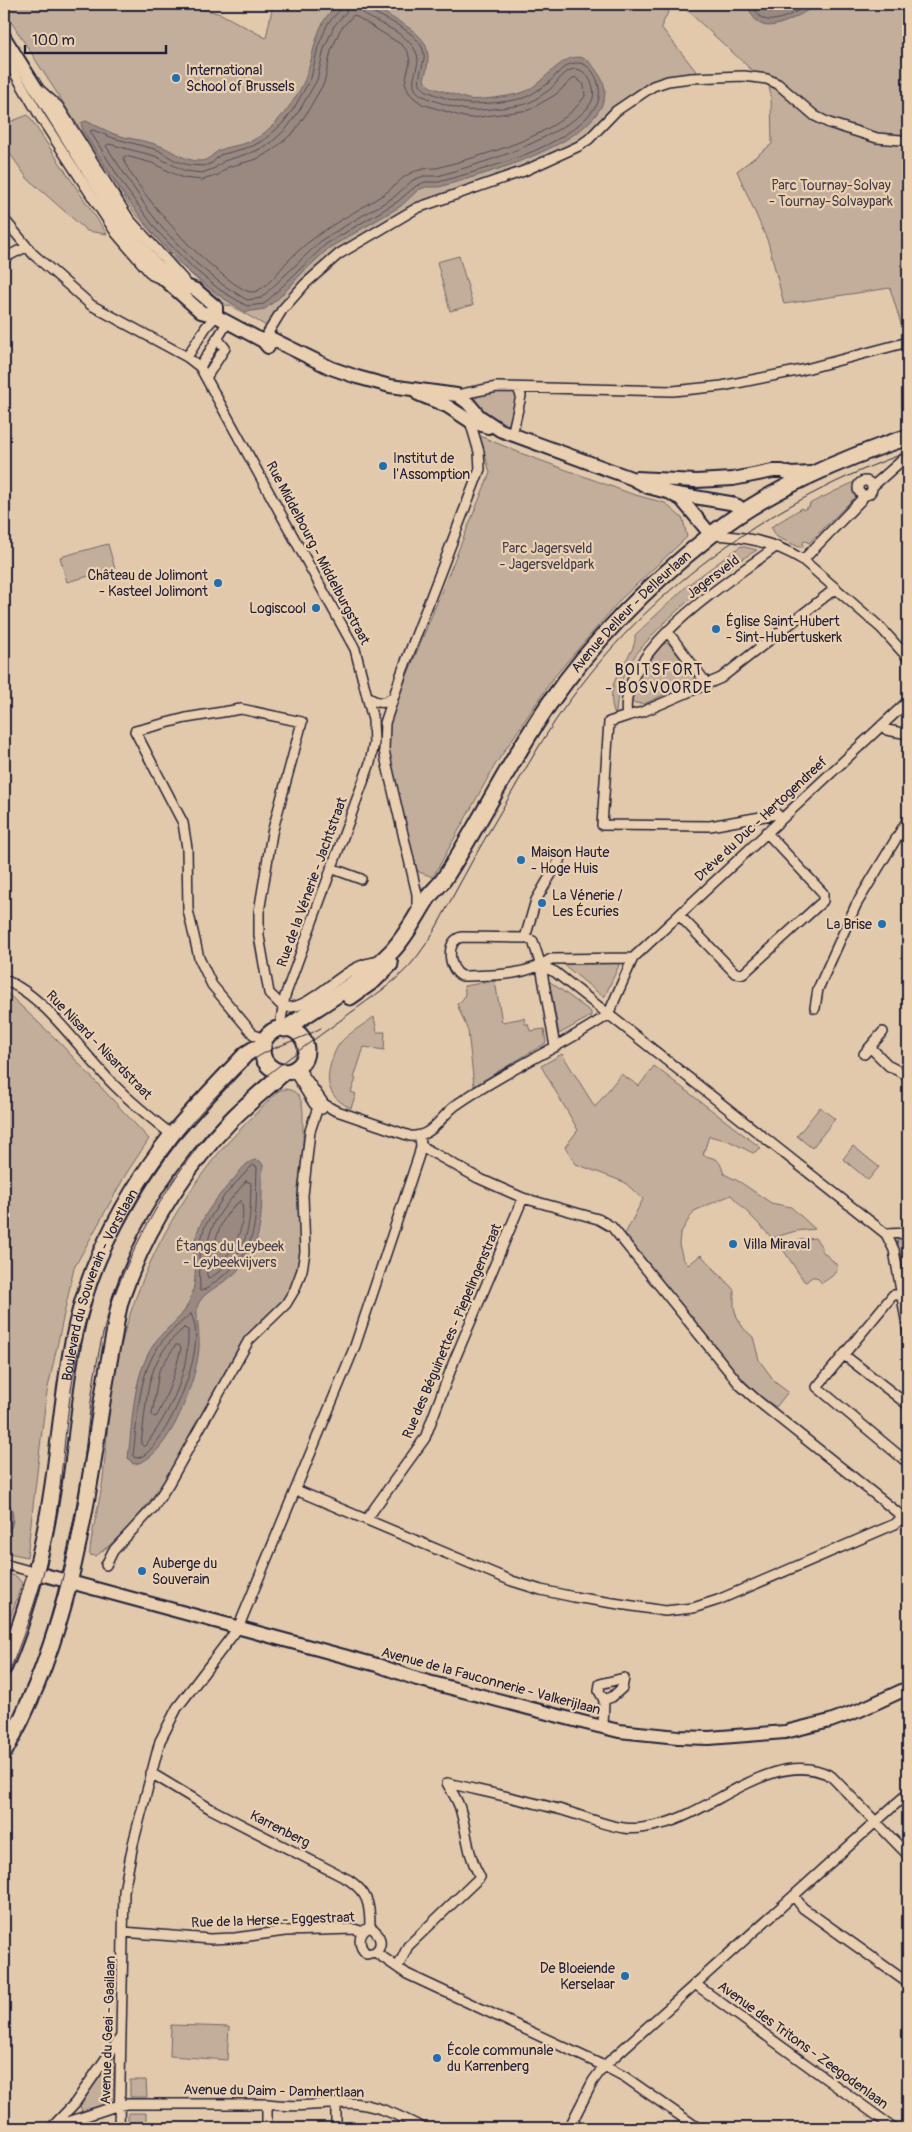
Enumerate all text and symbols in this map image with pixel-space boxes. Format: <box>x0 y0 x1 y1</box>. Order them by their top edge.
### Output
scale bar <box>25 22 166 54</box>
text: 100 m <box>32 31 75 50</box>
place label: International School of Brussels <box>186 62 295 95</box>
marker: International School of Brussels <box>170 72 182 84</box>
park label: Parc Tournay-Solvay - Tournay-Solvaypark <box>769 177 893 210</box>
place label: Institut de l'Assomption <box>393 450 470 483</box>
street label: Rue Middelbourg - Middelburgstraat <box>262 458 374 648</box>
marker: Institut de l'Assomption <box>377 460 389 472</box>
park label: Parc Jagersveld - Jagersveldpark <box>500 540 595 573</box>
street label: Avenue Delleur - Delleurlaan <box>567 546 694 676</box>
street label: Jagersveld <box>683 552 743 602</box>
place label: Château de Jolimont - Kasteel Jolimont <box>88 567 208 600</box>
marker: Château de Jolimont - Kasteel Jolimont <box>212 577 224 589</box>
place label: Logiscool <box>249 600 306 617</box>
marker: Logiscool <box>310 602 322 614</box>
place label: Église Saint-Hubert - Sint-Hubertuskerk <box>726 612 842 646</box>
marker: Église Saint-Hubert - Sint-Hubertuskerk <box>710 623 722 635</box>
district label: BOITSFORT - BOSVOORDE <box>605 660 713 698</box>
street label: Drève du Duc - Hertogendreef <box>691 753 831 885</box>
street label: Rue de la Vénerie - Jachtstraat <box>273 794 351 969</box>
place label: Maison Haute - Hoge Huis <box>531 844 609 877</box>
marker: Maison Haute - Hoge Huis <box>515 854 527 866</box>
place label: La Vénerie / Les Écuries <box>552 887 623 920</box>
marker: La Vénerie / Les Écuries <box>536 897 548 909</box>
place label: La Brise <box>826 916 872 933</box>
marker: La Brise <box>876 918 888 930</box>
street label: Rue Nisard - Nisardstraat <box>43 987 156 1103</box>
street label: Boulevard du Souverain - Vorstlaan <box>58 1186 141 1382</box>
street label: Rue des Béguinettes - Piepelingenstraat <box>399 1221 505 1441</box>
place label: Villa Miraval <box>743 1236 810 1253</box>
park label: Étangs du Leybeek - Leybeekvijvers <box>176 1237 284 1271</box>
marker: Villa Miraval <box>727 1238 739 1250</box>
place label: Auberge du Souverain <box>152 1555 217 1588</box>
marker: Auberge du Souverain <box>136 1565 148 1577</box>
street label: Avenue de la Fauconnerie - Valkerijlaan <box>380 1644 603 1719</box>
street label: Karrenberg <box>247 1807 313 1851</box>
street label: Rue de la Herse - Eggestraat <box>191 1909 355 1931</box>
street label: Avenue du Geai - Gaailaan <box>97 1955 119 2105</box>
place label: De Bloeiende Kerselaar <box>540 1960 615 1993</box>
marker: De Bloeiende Kerselaar <box>619 1970 631 1982</box>
street label: Avenue des Tritons - Zeegodenlaan <box>715 1977 892 2113</box>
place label: École communale du Karrenberg <box>447 2041 554 2075</box>
marker: École communale du Karrenberg <box>431 2052 443 2064</box>
street label: Avenue du Daim - Damhertlaan <box>184 2081 365 2101</box>

